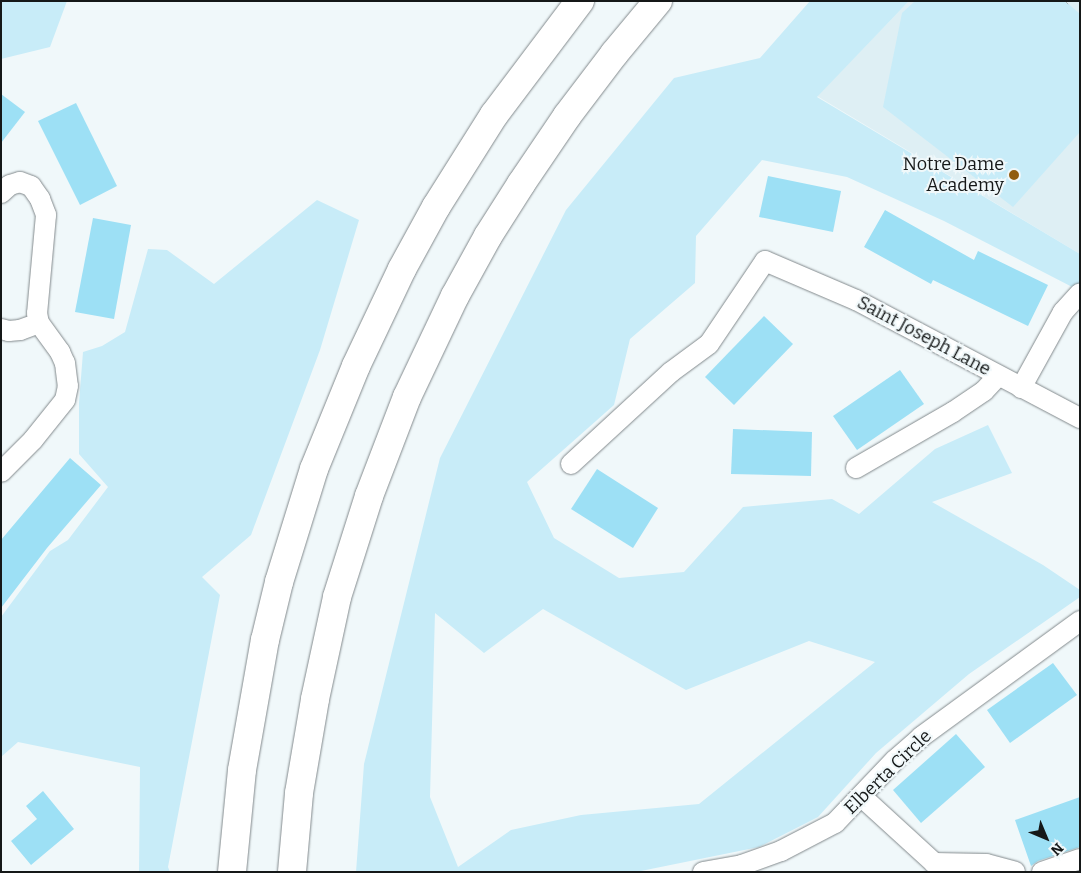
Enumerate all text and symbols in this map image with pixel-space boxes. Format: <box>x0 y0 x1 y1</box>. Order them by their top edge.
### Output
place label: Notre Dame Academy <box>903 154 1004 196</box>
marker: Notre Dame Academy <box>1008 169 1020 181</box>
street label: Saint Joseph Lane <box>854 292 994 380</box>
street label: Elberta Circle <box>840 725 936 819</box>
north arrow <box>1021 813 1071 863</box>
text: N <box>1047 839 1067 859</box>

